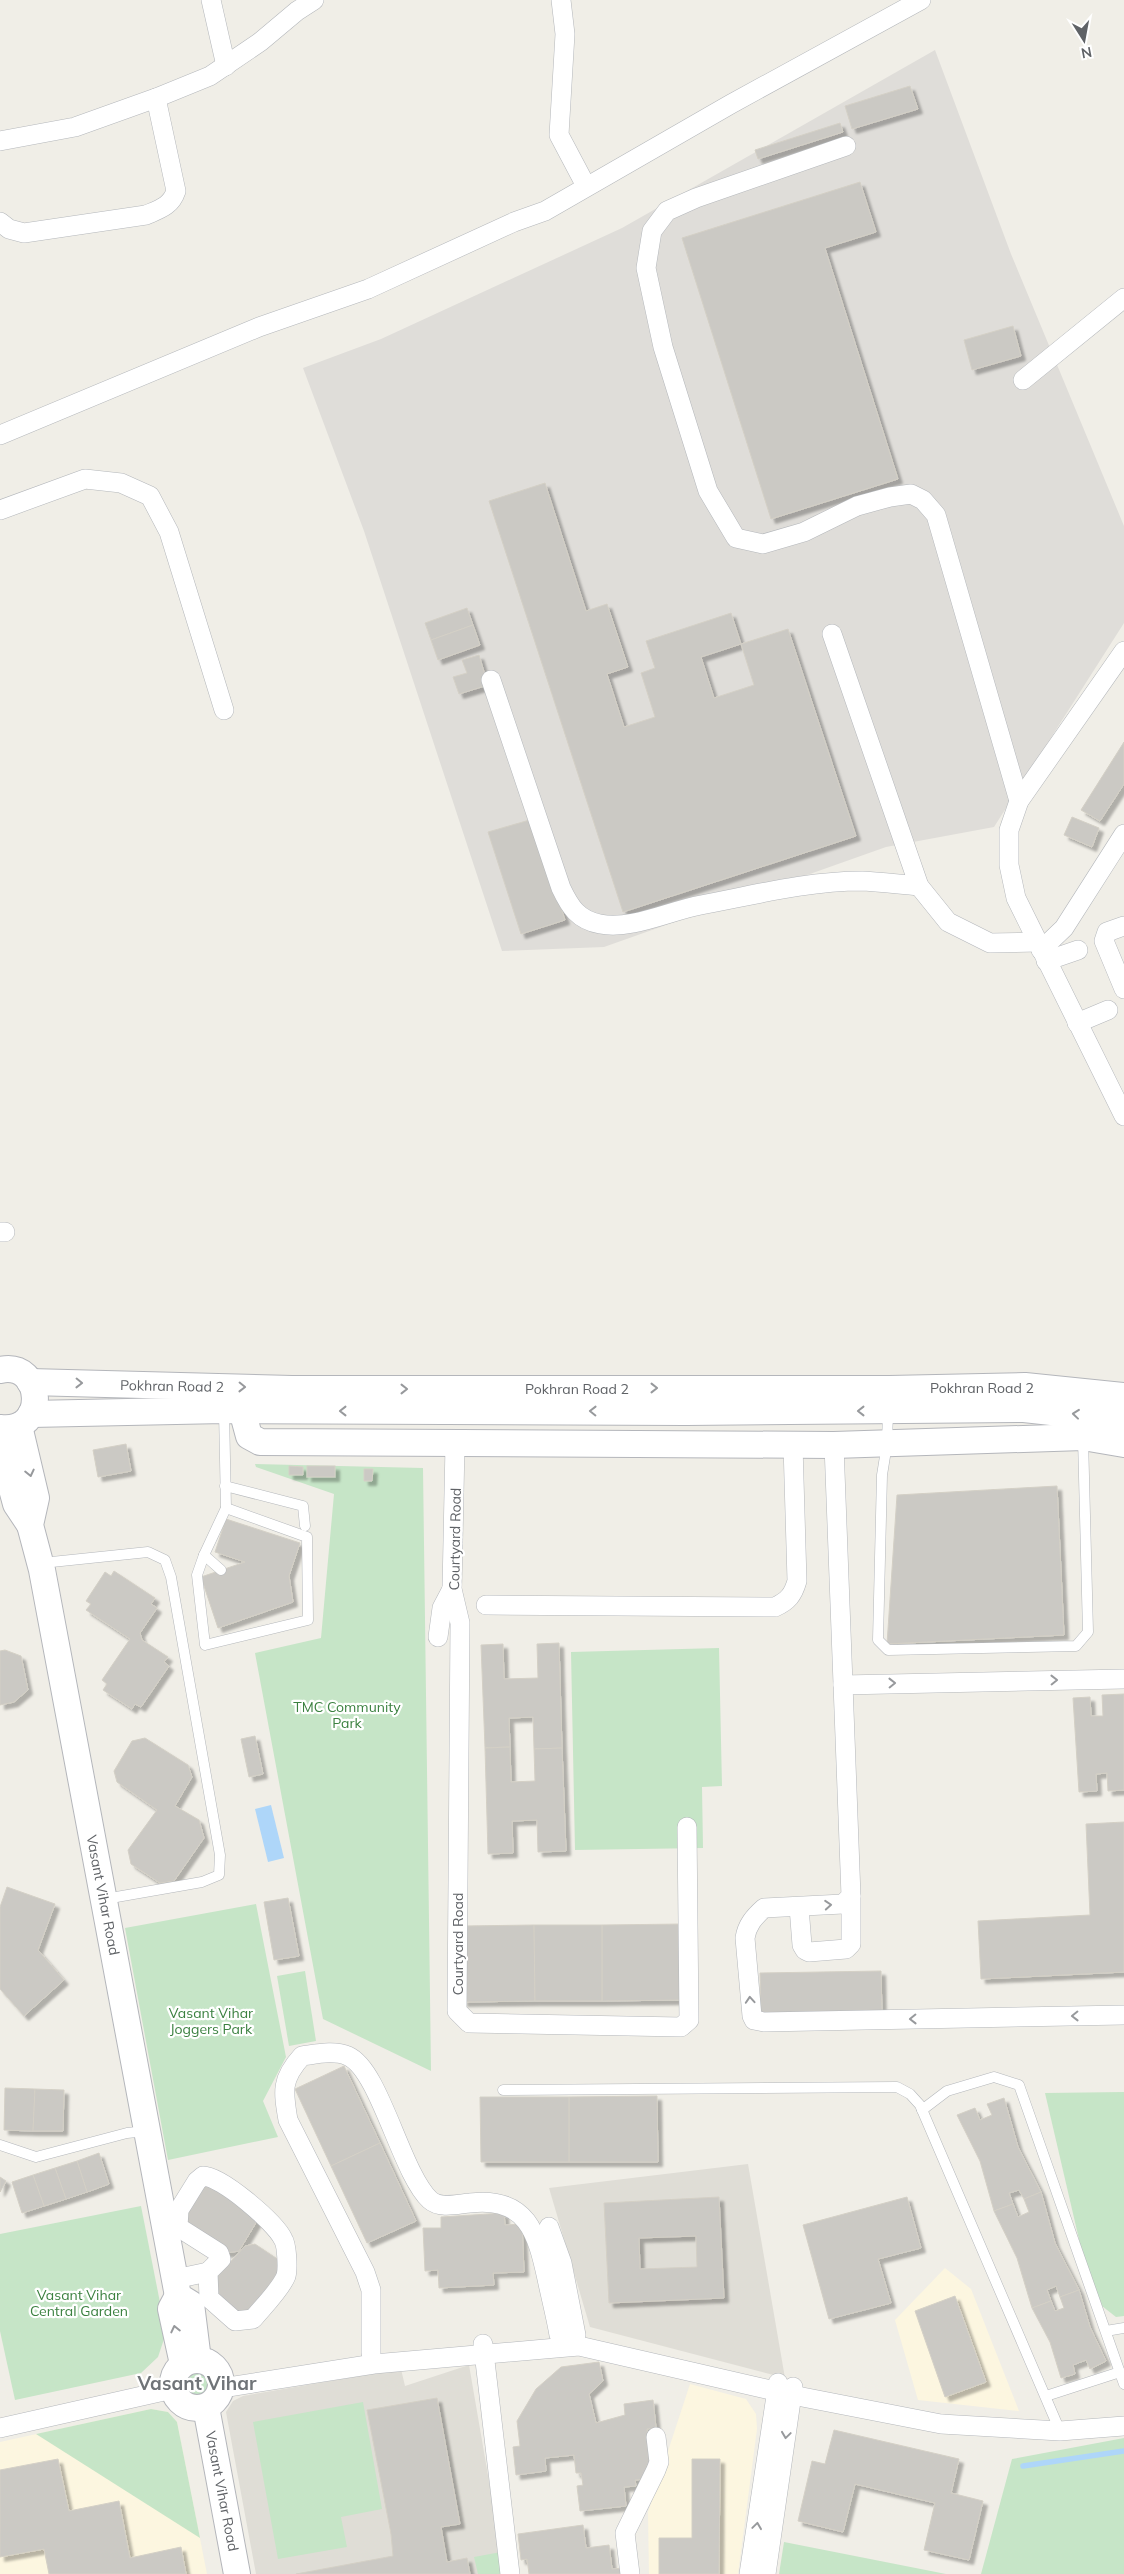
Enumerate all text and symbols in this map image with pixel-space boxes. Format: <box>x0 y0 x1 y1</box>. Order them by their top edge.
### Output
north arrow <box>1059 15 1109 65</box>
text: N <box>1080 43 1093 63</box>
street label: Pokhran Road 2 <box>120 1376 224 1396</box>
one-way arrow <box>75 1378 83 1389</box>
street label: Pokhran Road 2 <box>930 1379 1034 1397</box>
street label: Pokhran Road 2 <box>525 1380 629 1398</box>
one-way arrow <box>238 1382 246 1393</box>
one-way arrow <box>650 1383 658 1393</box>
one-way arrow <box>400 1384 408 1394</box>
one-way arrow <box>339 1406 347 1416</box>
one-way arrow <box>589 1406 597 1416</box>
one-way arrow <box>857 1406 864 1416</box>
one-way arrow <box>1071 1409 1079 1420</box>
one-way arrow <box>24 1469 35 1478</box>
street label: Courtyard Road <box>445 1488 465 1590</box>
one-way arrow <box>1050 1674 1058 1685</box>
one-way arrow <box>888 1678 896 1689</box>
park label: TMC Community Park <box>293 1698 401 1732</box>
street label: Vasant Vihar Road <box>83 1833 123 1957</box>
street label: Courtyard Road <box>449 1893 467 1995</box>
one-way arrow <box>824 1900 832 1911</box>
one-way arrow <box>745 1996 756 2004</box>
park label: Vasant Vihar Joggers Park <box>169 2004 254 2038</box>
one-way arrow <box>1071 2011 1079 2021</box>
one-way arrow <box>909 2014 917 2025</box>
park label: Vasant Vihar Central Garden <box>30 2286 128 2320</box>
one-way arrow <box>170 2325 181 2334</box>
district label: Vasant Vihar <box>137 2371 257 2395</box>
street label: Vasant Vihar Road <box>202 2429 242 2553</box>
one-way arrow <box>781 2432 792 2440</box>
one-way arrow <box>751 2521 761 2530</box>

